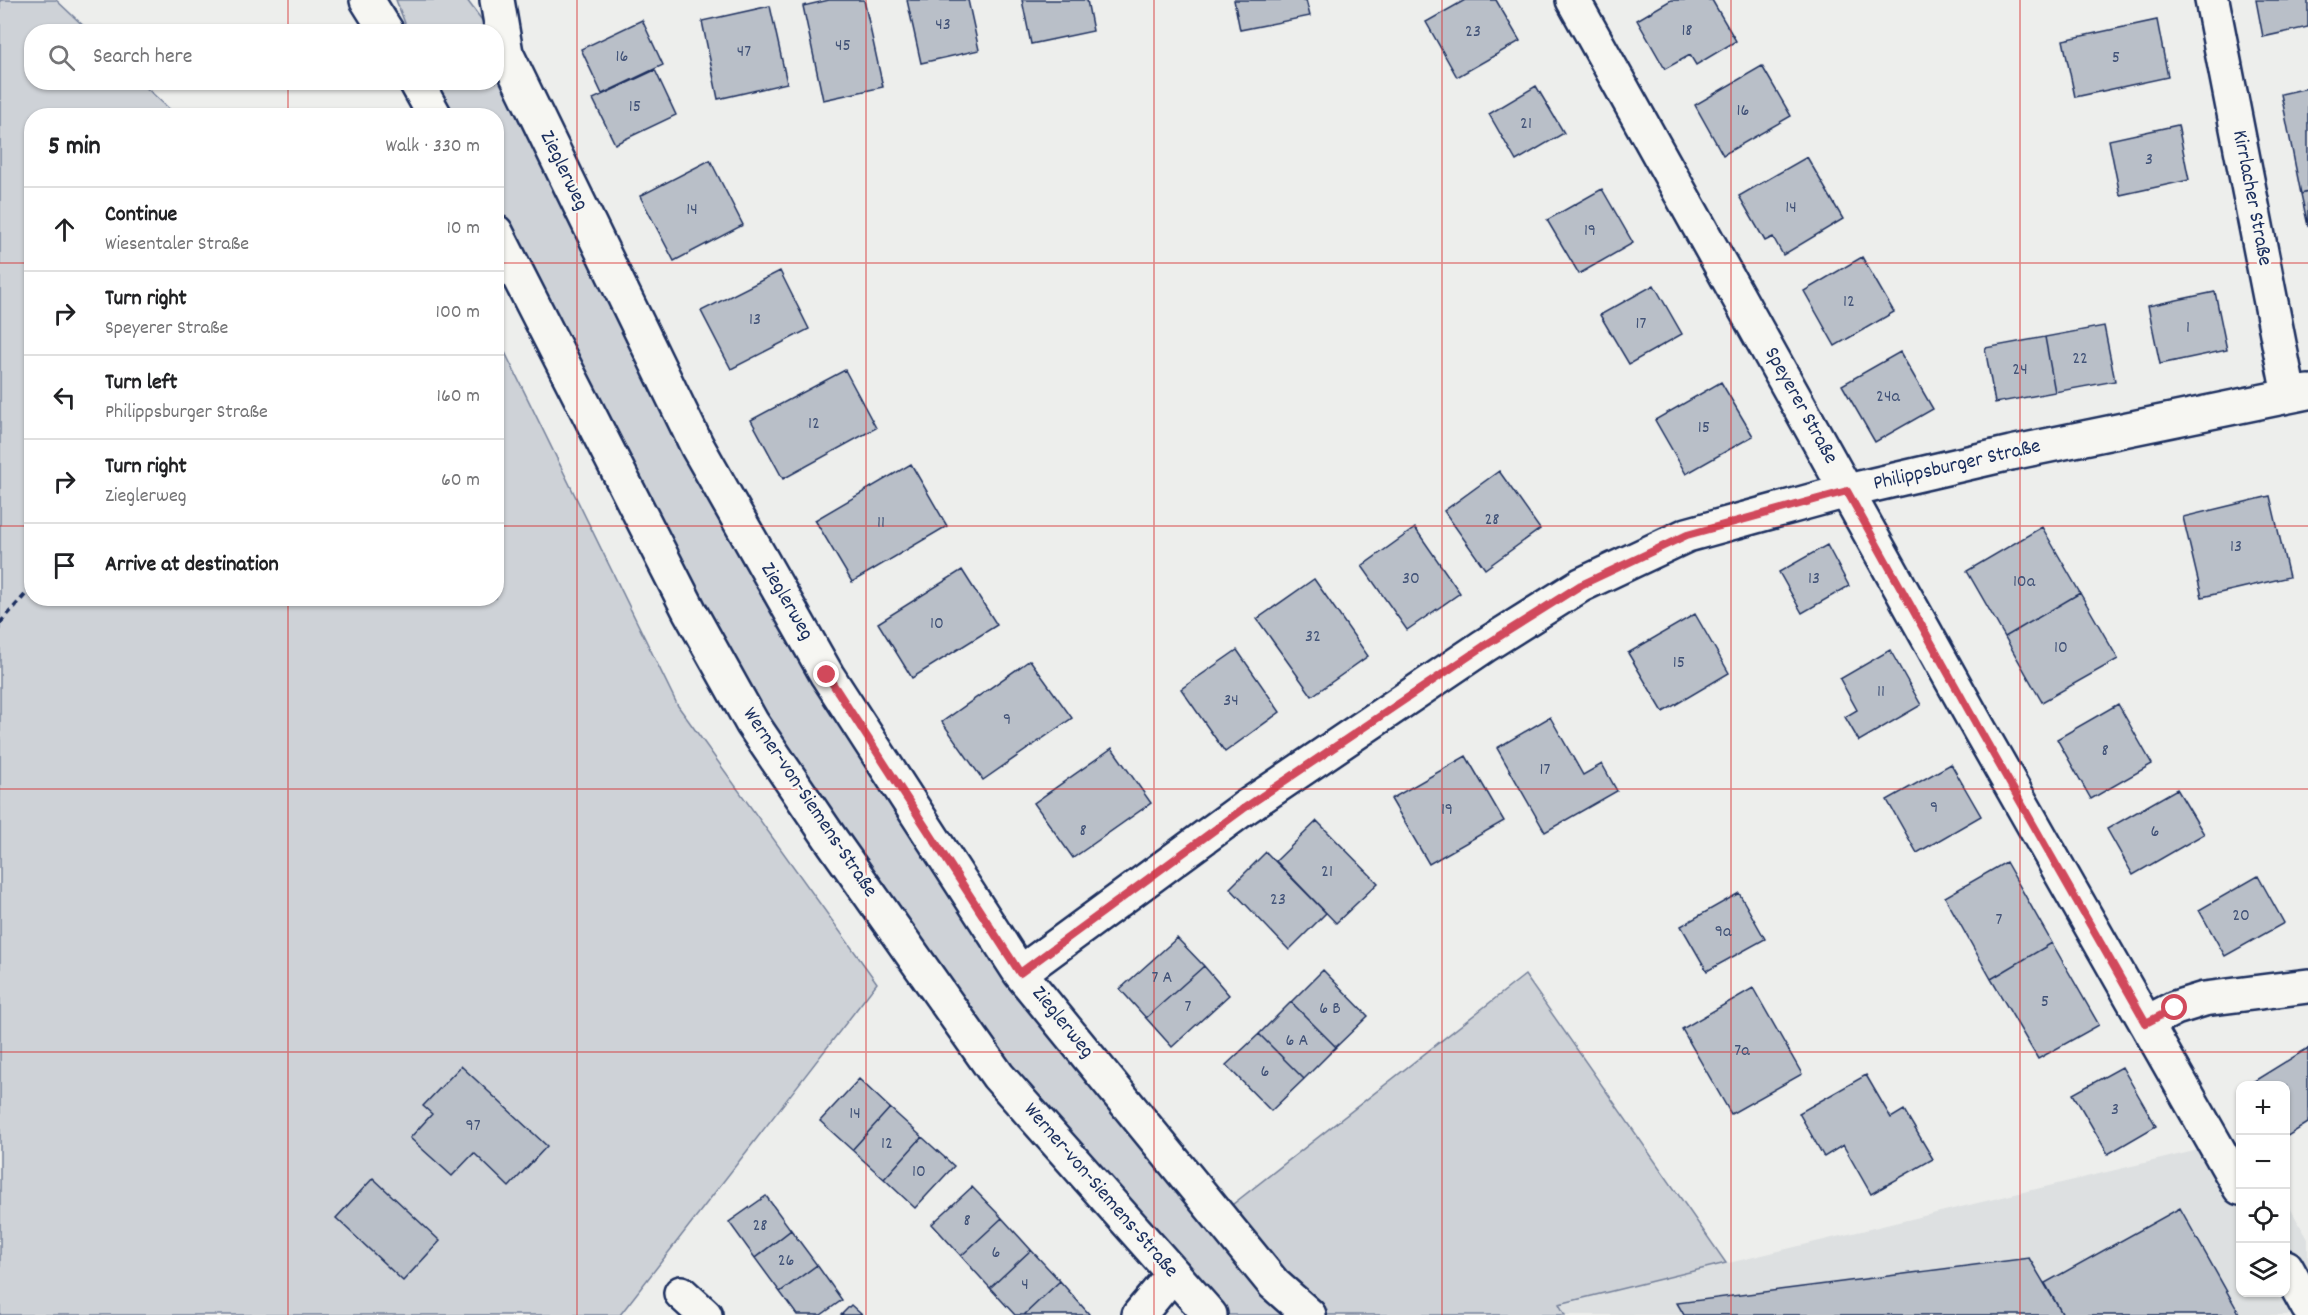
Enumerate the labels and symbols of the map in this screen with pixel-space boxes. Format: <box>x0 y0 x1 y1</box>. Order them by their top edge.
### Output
house number: 43 <box>935 13 951 38</box>
house number: 18 <box>1681 19 1693 44</box>
house number: 23 <box>1465 20 1481 45</box>
house number: 45 <box>835 34 851 59</box>
house number: 47 <box>737 40 751 65</box>
house number: 16 <box>616 45 628 70</box>
house number: 5 <box>2112 46 2120 71</box>
house number: 15 <box>629 95 641 120</box>
house number: 16 <box>1737 99 1749 124</box>
house number: 21 <box>1520 112 1532 137</box>
street label: Zieglerweg <box>531 126 595 216</box>
street label: Kirrlacher Straße <box>2223 128 2279 268</box>
house number: 3 <box>2145 148 2153 173</box>
house number: 14 <box>1785 196 1797 221</box>
house number: 14 <box>686 198 698 223</box>
house number: 19 <box>1584 219 1596 244</box>
house number: 12 <box>1843 290 1855 315</box>
house number: 13 <box>749 308 761 333</box>
house number: 17 <box>1636 312 1647 337</box>
house number: 1 <box>2186 316 2190 341</box>
street label: Speyerer Straße <box>1756 342 1844 470</box>
house number: 22 <box>2072 347 2088 372</box>
house number: 24 <box>2012 358 2028 383</box>
house number: 24a <box>1876 385 1900 410</box>
house number: 12 <box>808 412 820 437</box>
house number: 15 <box>1698 416 1710 441</box>
street label: Philippsburger Straße <box>1870 432 2044 500</box>
house number: 28 <box>1484 508 1500 533</box>
house number: 11 <box>877 511 885 536</box>
house number: 13 <box>2230 535 2242 560</box>
street label: Zieglerweg <box>752 557 820 647</box>
house number: 30 <box>1402 567 1420 592</box>
house number: 13 <box>1808 567 1820 592</box>
house number: 10a <box>2013 570 2036 595</box>
house number: 10 <box>930 612 944 637</box>
house number: 32 <box>1305 625 1321 650</box>
house number: 10 <box>2054 636 2068 661</box>
house number: 15 <box>1673 651 1685 676</box>
route end <box>813 661 839 687</box>
house number: 11 <box>1877 680 1885 705</box>
house number: 34 <box>1223 689 1239 714</box>
street label: Werner-von-Siemens-Straße <box>734 702 884 904</box>
house number: 9 <box>1003 708 1011 733</box>
house number: 8 <box>2101 739 2109 764</box>
house number: 17 <box>1540 758 1551 783</box>
house number: 9 <box>1930 796 1938 821</box>
house number: 19 <box>1441 798 1453 823</box>
house number: 8 <box>1079 819 1087 844</box>
house number: 6 <box>2151 820 2159 845</box>
house number: 21 <box>1321 860 1333 885</box>
house number: 23 <box>1270 888 1286 913</box>
house number: 20 <box>2232 904 2250 929</box>
house number: 7 <box>1996 908 2003 933</box>
house number: 9a <box>1715 920 1732 945</box>
house number: 7 A <box>1152 966 1173 991</box>
street label: Zieglerweg <box>1023 980 1101 1066</box>
house number: 5 <box>2041 990 2049 1015</box>
route start <box>2161 994 2187 1020</box>
house number: 7 <box>1185 995 1192 1020</box>
house number: 6 B <box>1319 997 1341 1022</box>
house number: 6 A <box>1286 1029 1309 1054</box>
house number: 7a <box>1734 1039 1750 1064</box>
house number: 6 <box>1261 1060 1269 1085</box>
street label: Werner-von-Siemens-Straße <box>1015 1097 1185 1285</box>
house number: 3 <box>2111 1098 2119 1123</box>
house number: 14 <box>849 1102 861 1127</box>
house number: 97 <box>465 1114 481 1139</box>
house number: 12 <box>881 1132 893 1157</box>
house number: 10 <box>912 1160 926 1185</box>
house number: 8 <box>963 1209 971 1234</box>
house number: 28 <box>752 1214 768 1239</box>
house number: 6 <box>992 1241 1000 1266</box>
house number: 26 <box>778 1249 794 1274</box>
house number: 4 <box>1021 1273 1029 1298</box>

